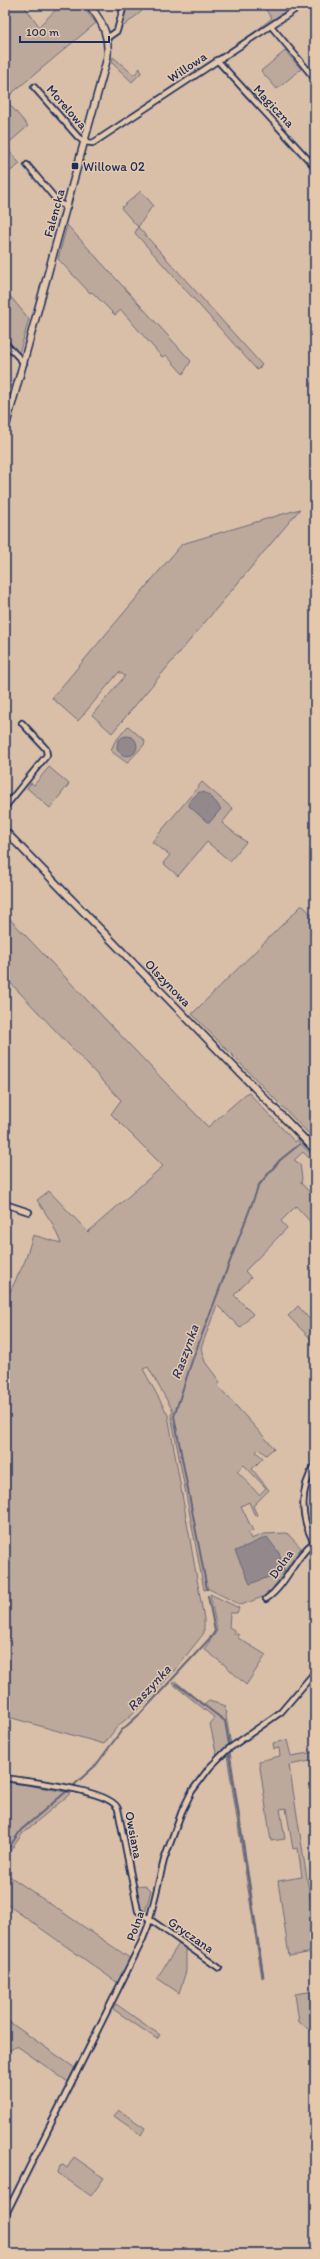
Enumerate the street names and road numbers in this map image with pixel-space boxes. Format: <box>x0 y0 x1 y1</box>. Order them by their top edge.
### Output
street label: Willowa <box>165 48 210 86</box>
street label: Magiczna <box>250 81 298 131</box>
street label: Morelowa <box>44 82 91 133</box>
street label: Falencka <box>40 187 68 239</box>
street label: Olszynowa <box>142 956 195 1010</box>
street label: Dolna <box>265 1546 297 1581</box>
street label: Owsiana <box>122 1810 146 1860</box>
street label: Polna <box>123 1908 147 1943</box>
street label: Gryczana <box>165 1914 217 1957</box>

